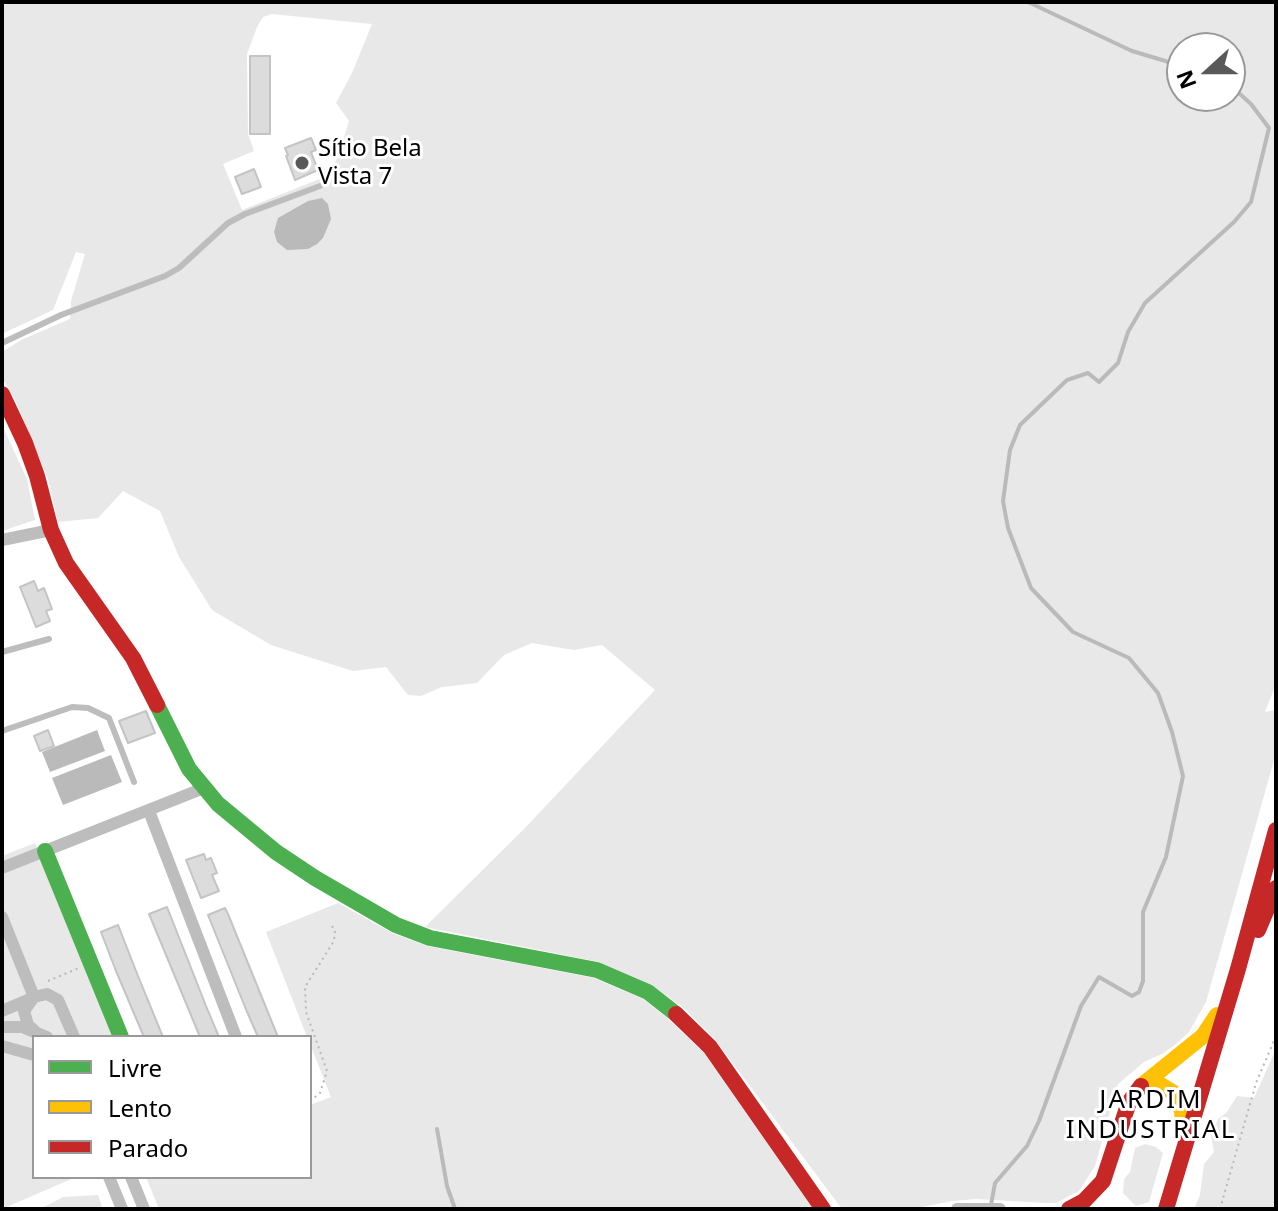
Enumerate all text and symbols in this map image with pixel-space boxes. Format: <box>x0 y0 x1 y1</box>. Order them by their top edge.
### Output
north arrow <box>1166 32 1246 112</box>
text: N <box>1168 66 1203 94</box>
place label: Sítio Bela Vista 7 <box>318 135 422 191</box>
marker: Sítio Bela Vista 7 <box>293 154 311 172</box>
legend <box>32 1035 312 1179</box>
text: Livre <box>108 1051 162 1084</box>
district label: JARDIM INDUSTRIAL <box>1066 1085 1236 1146</box>
text: Lento <box>108 1091 172 1124</box>
text: Parado <box>108 1131 188 1164</box>

